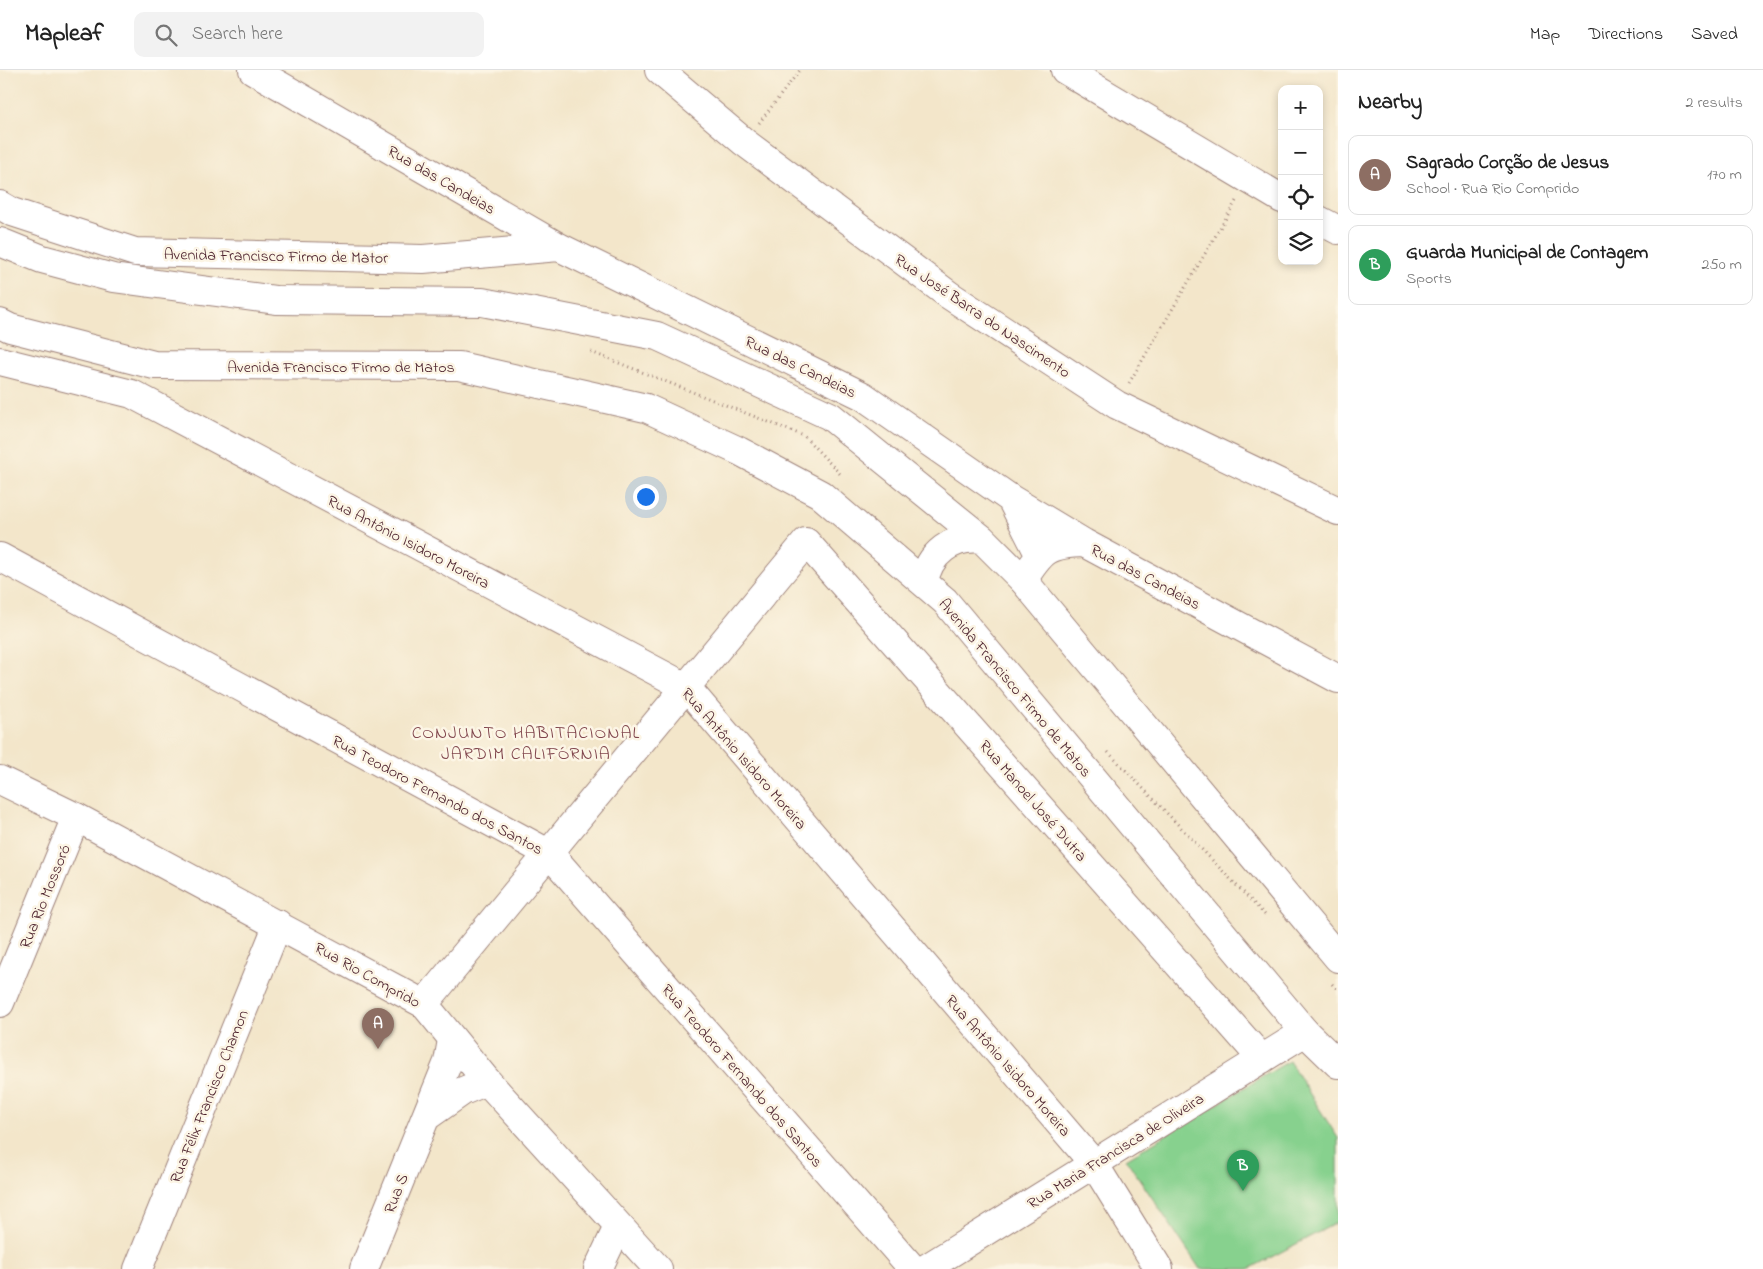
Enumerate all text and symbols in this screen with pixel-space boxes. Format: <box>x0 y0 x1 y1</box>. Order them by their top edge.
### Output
search box <box>134 12 484 57</box>
text: Mapleaf <box>25 17 104 52</box>
icon: search <box>152 21 180 49</box>
text: Search here <box>192 21 283 48</box>
text: Map <box>1530 22 1560 48</box>
text: Directions <box>1588 22 1663 48</box>
text: Saved <box>1691 22 1738 48</box>
map controls <box>1278 85 1323 265</box>
button: + <box>1278 85 1323 130</box>
text: Nearby <box>1358 88 1422 118</box>
text: 2 results <box>1685 91 1743 115</box>
button: − <box>1278 130 1323 175</box>
street label: Rua das Candeias <box>382 140 500 222</box>
text: Sagrado Corção de Jesus <box>1406 150 1609 177</box>
text: A <box>1370 163 1380 187</box>
text: 170 m <box>1707 163 1742 187</box>
button: locate <box>1278 175 1323 220</box>
text: School · Rua Rio Comprido <box>1406 177 1579 201</box>
button: layers <box>1278 220 1323 265</box>
text: Guarda Municipal de Contagem <box>1406 240 1648 267</box>
street label: Avenida Francisco Firmo de Mator <box>164 243 388 271</box>
street label: Rua José Barra do Nascimento <box>889 249 1075 385</box>
text: B <box>1370 253 1380 277</box>
text: 250 m <box>1702 253 1742 277</box>
text: Sports <box>1406 267 1452 291</box>
street label: Rua das Candeias <box>740 330 860 405</box>
street label: Avenida Francisco Firmo de Matos <box>227 356 455 380</box>
your location <box>633 484 659 510</box>
street label: Rua Antônio Isidoro Moreira <box>322 490 494 596</box>
street label: Rua das Candeias <box>1086 539 1204 617</box>
street label: Avenida Francisco Firmo de Matos <box>932 593 1097 783</box>
street label: Rua Antônio Isidoro Moreira <box>675 683 812 836</box>
district label: CONJUNTO HABITACIONAL JARDIM CALIFÓRNIA <box>412 721 640 768</box>
street label: Rua Teodoro Fernando dos Santos <box>327 730 547 862</box>
street label: Rua Manoel José Dutra <box>973 735 1092 867</box>
street label: Rua Rio Mossoró <box>14 841 78 953</box>
street label: Rua Rio Comprido <box>310 937 424 1015</box>
street label: Rua Teodoro Fernando dos Santos <box>655 979 828 1173</box>
street label: Rua Antônio Isidoro Moreira <box>939 990 1076 1143</box>
street label: Rua Félix Francisco Chamon <box>164 1006 256 1187</box>
pin: A <box>362 1008 394 1049</box>
street label: Rua Maria Francisca de Oliveira <box>1023 1087 1209 1216</box>
pin: B <box>1227 1150 1259 1191</box>
street label: Rua S <box>378 1170 415 1217</box>

